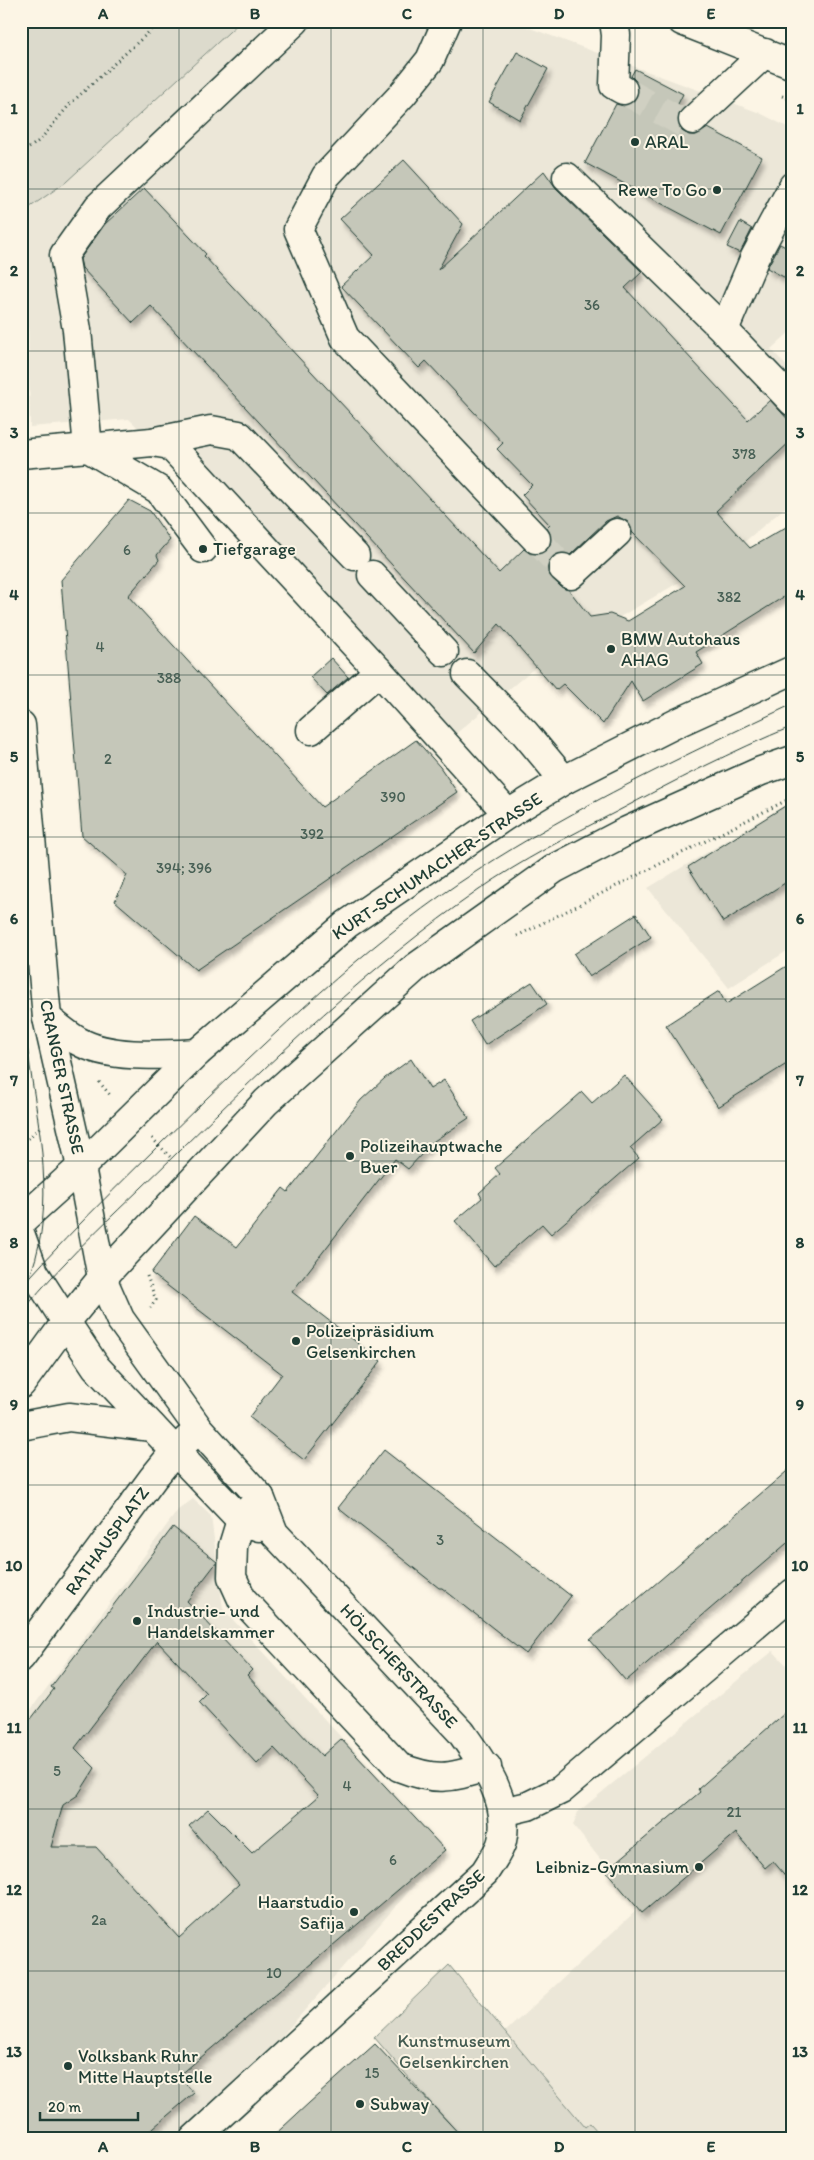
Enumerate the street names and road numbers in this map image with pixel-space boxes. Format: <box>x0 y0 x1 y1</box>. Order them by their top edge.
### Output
street label: KURT-SCHUMACHER-STRASSE <box>328 787 546 945</box>
street label: CRANGER STRASSE <box>35 998 89 1156</box>
street label: RATHAUSPLATZ <box>60 1482 154 1600</box>
street label: HÖLSCHERSTRASSE <box>335 1599 463 1733</box>
street label: BREDDESTRASSE <box>373 1864 490 1976</box>

